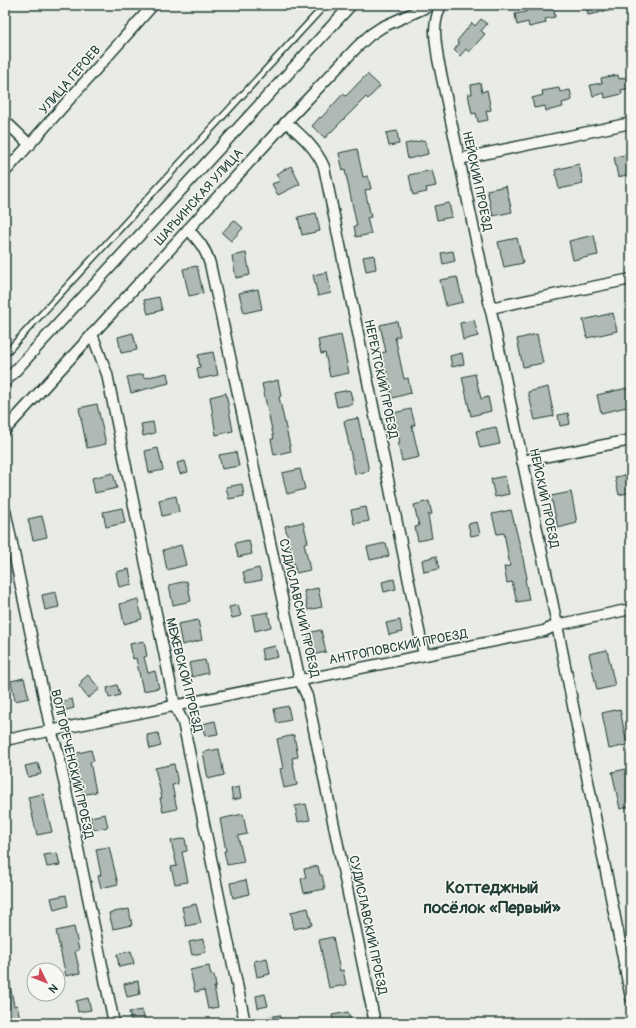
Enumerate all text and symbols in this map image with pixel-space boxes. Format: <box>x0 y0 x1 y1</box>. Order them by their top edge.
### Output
street label: УЛИЦА ГЕРОЕВ <box>36 42 104 118</box>
street label: НЕЙСКИЙ ПРОЕЗД <box>459 130 495 233</box>
street label: ШАРЬИНСКАЯ УЛИЦА <box>151 145 247 249</box>
street label: НЕРЕХТСКИЙ ПРОЕЗД <box>361 318 401 440</box>
street label: НЕЙСКИЙ ПРОЕЗД <box>526 447 562 550</box>
street label: СУДИСЛАВСКИЙ ПРОЕЗД <box>275 537 323 679</box>
street label: МЕЖЕВСКОЙ ПРОЕЗД <box>162 616 206 734</box>
street label: АНТРОПОВСКИЙ ПРОЕЗД <box>327 626 469 668</box>
street label: ВОЛГОРЕЧЕНСКИЙ ПРОЕЗД <box>47 688 97 840</box>
street label: СУДИСЛАВСКИЙ ПРОЕЗД <box>345 854 391 996</box>
district label: Коттеджный посёлок «Первый» <box>423 877 561 918</box>
north arrow <box>26 962 66 1002</box>
text: N <box>45 981 60 996</box>

